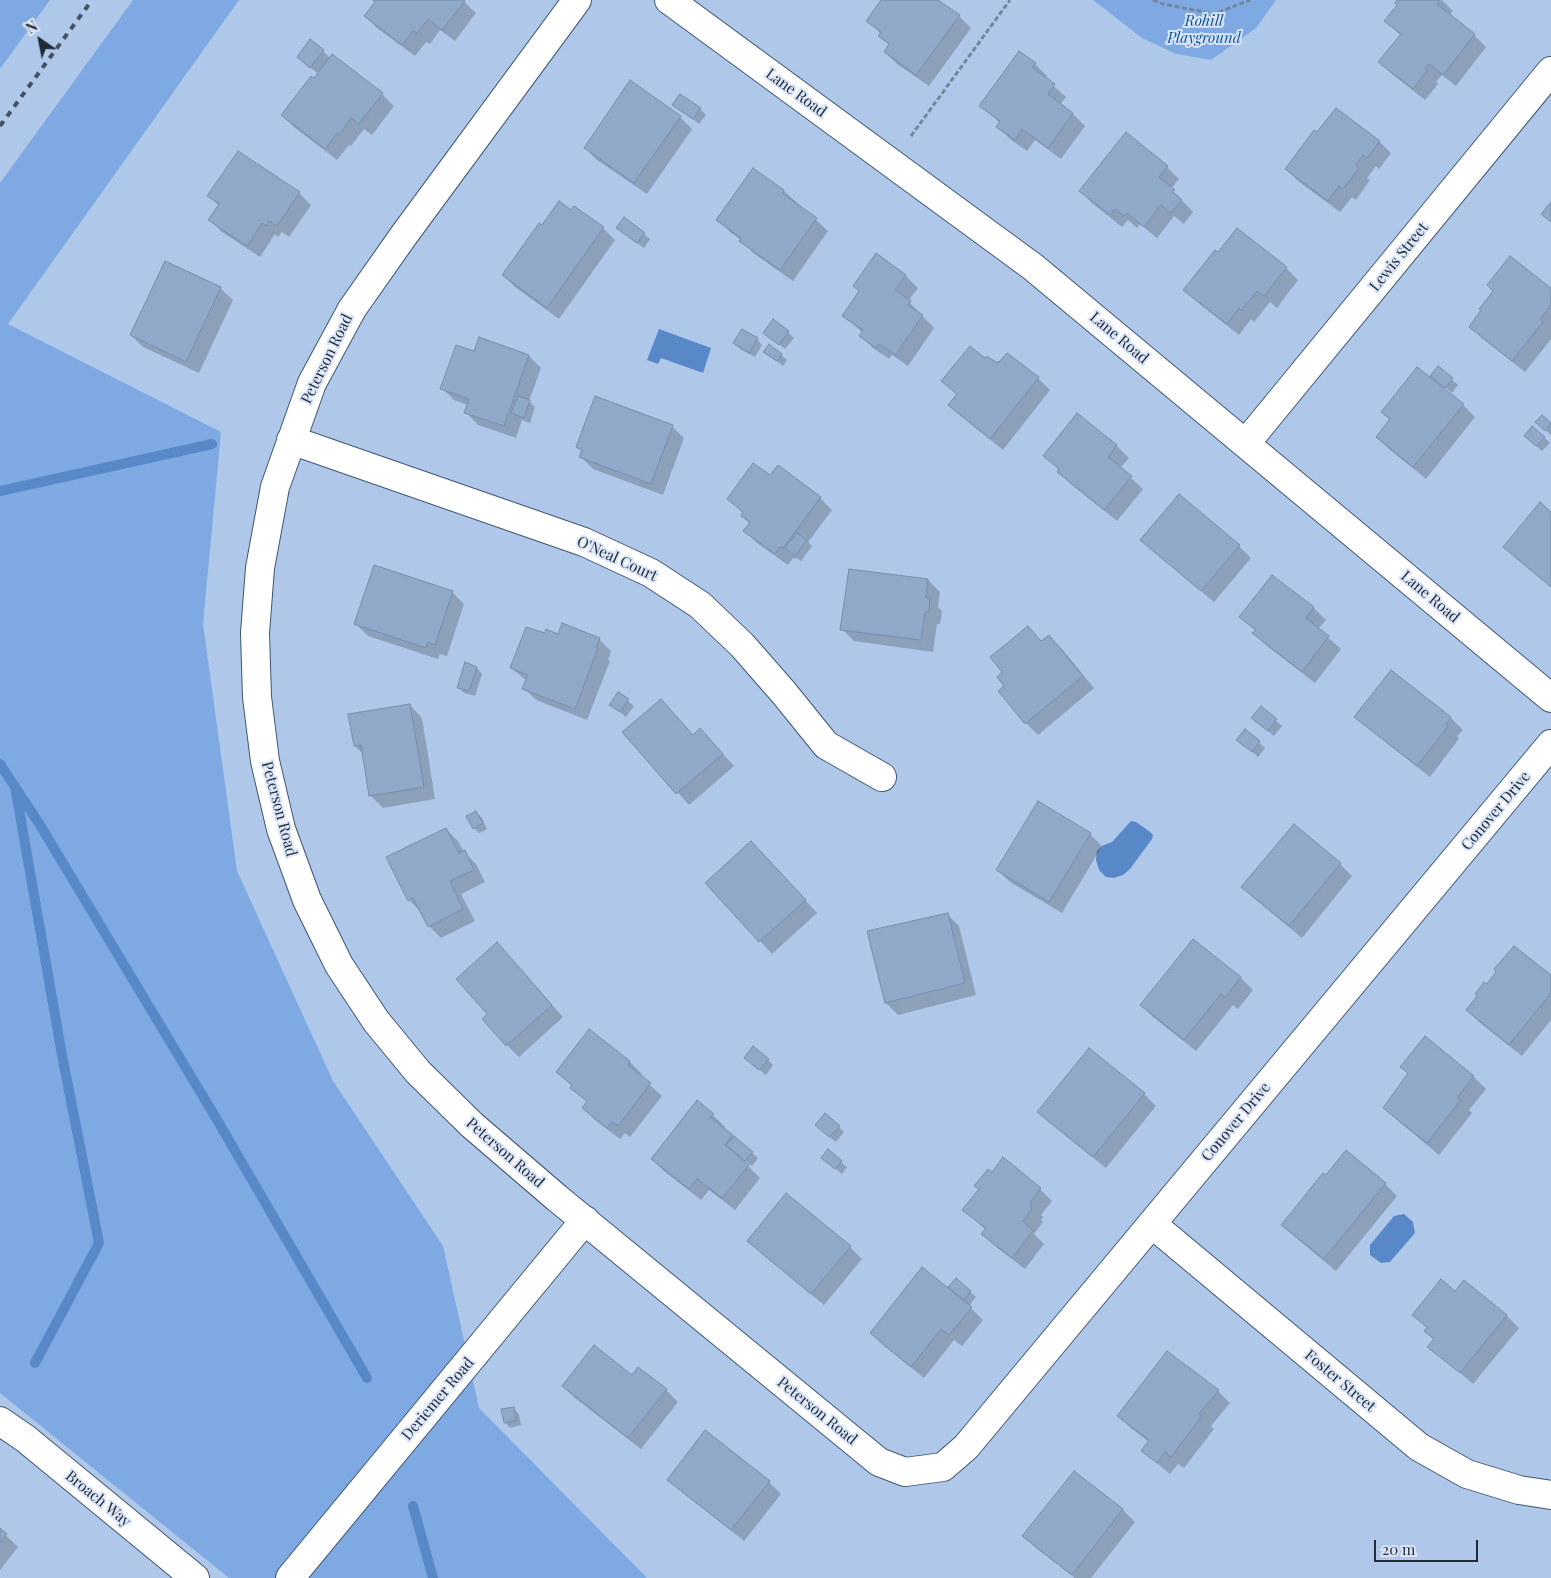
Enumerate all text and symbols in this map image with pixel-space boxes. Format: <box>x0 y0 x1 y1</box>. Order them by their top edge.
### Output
park label: Rohill Playground <box>1167 12 1241 47</box>
north arrow <box>15 15 65 65</box>
text: N <box>22 16 41 38</box>
street label: Lane Road <box>762 65 830 121</box>
street label: Lewis Street <box>1366 219 1432 295</box>
street label: Lane Road <box>1086 308 1152 368</box>
street label: Peterson Road <box>298 311 356 407</box>
street label: O'Neal Court <box>574 533 660 585</box>
street label: Lane Road <box>1397 567 1463 627</box>
street label: Peterson Road <box>258 760 300 858</box>
street label: Conover Drive <box>1458 768 1534 854</box>
street label: Conover Drive <box>1198 1079 1274 1165</box>
street label: Peterson Road <box>462 1114 548 1192</box>
street label: Foster Street <box>1301 1346 1379 1416</box>
street label: Deriemer Road <box>398 1354 478 1444</box>
street label: Peterson Road <box>773 1373 861 1449</box>
street label: Broach Way <box>62 1467 134 1531</box>
scale bar <box>1376 1530 1480 1562</box>
text: 20 m <box>1382 1539 1415 1559</box>

